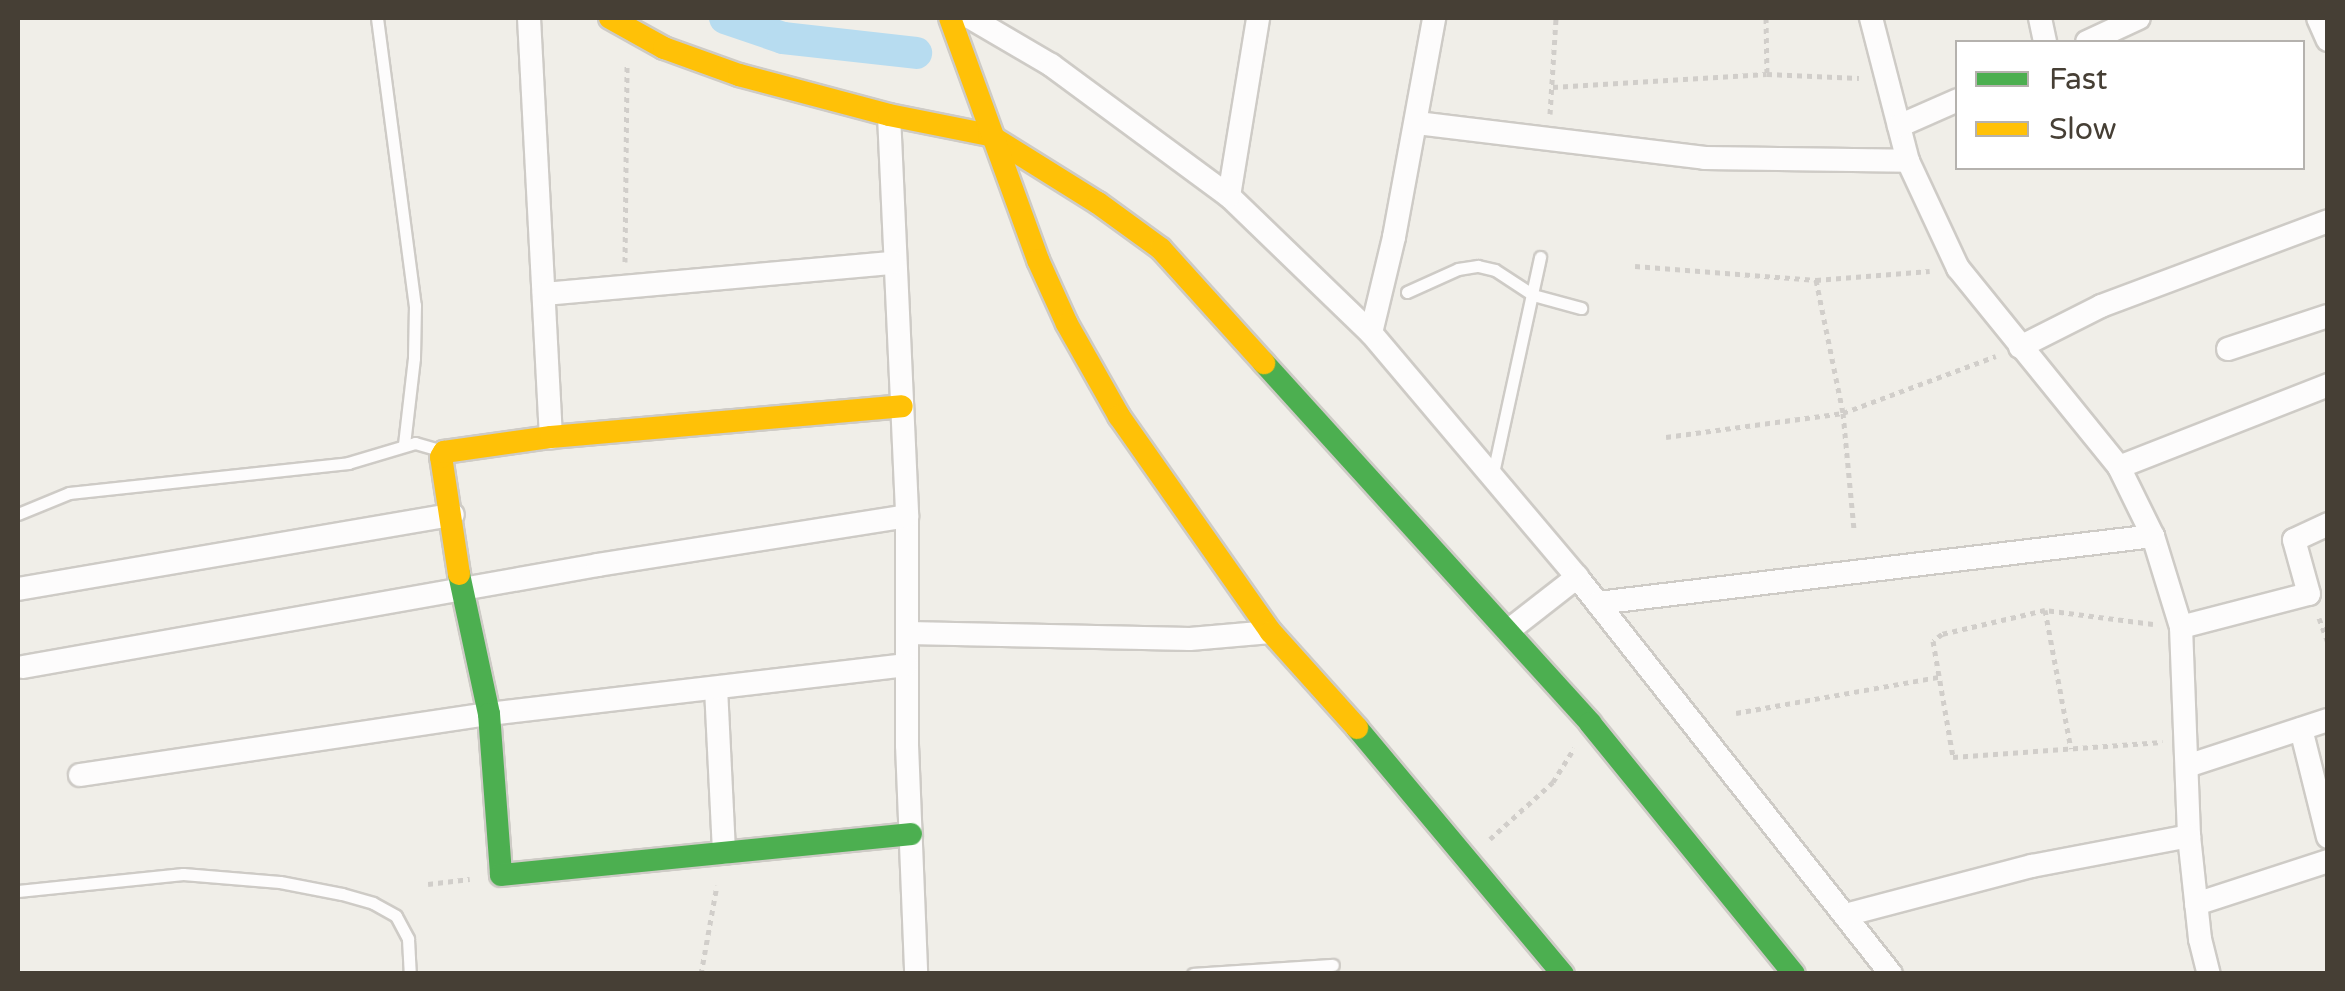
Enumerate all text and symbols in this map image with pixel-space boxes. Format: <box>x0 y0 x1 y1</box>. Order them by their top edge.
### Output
legend <box>1955 40 2305 170</box>
text: Fast <box>2049 61 2108 98</box>
text: Slow <box>2049 111 2117 148</box>

